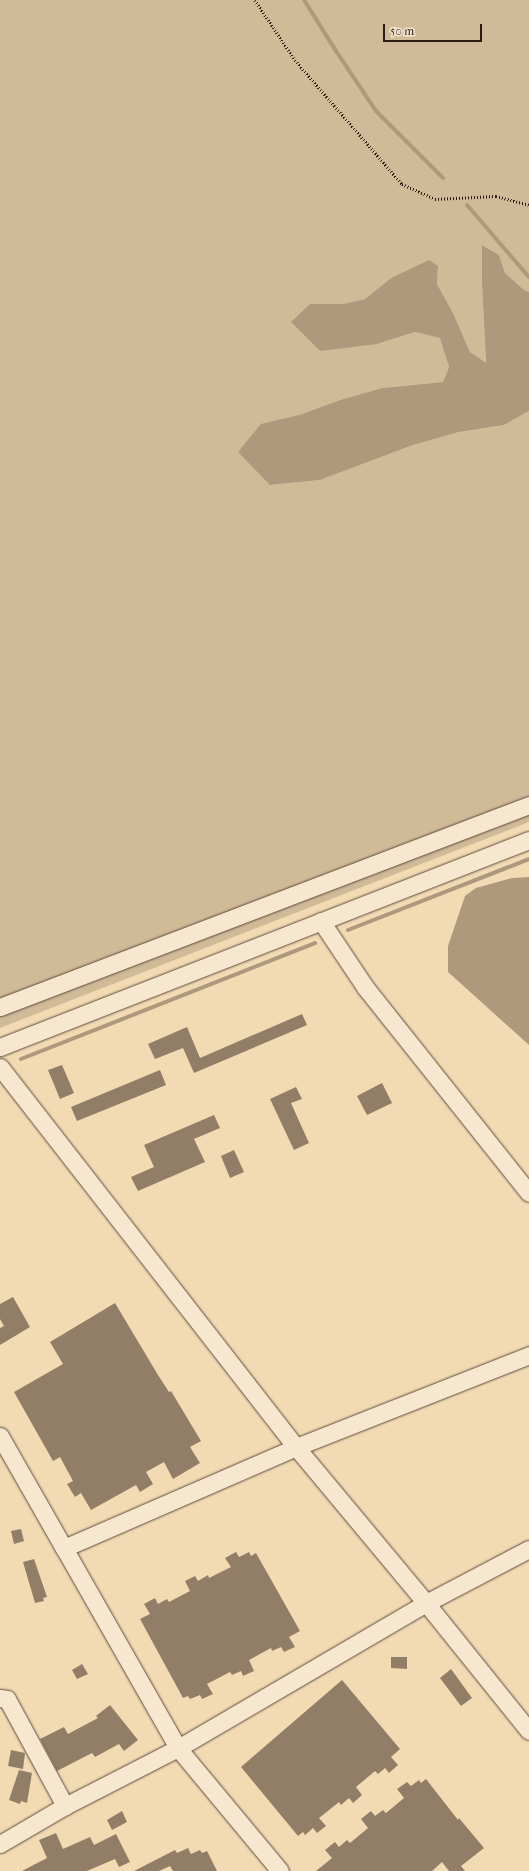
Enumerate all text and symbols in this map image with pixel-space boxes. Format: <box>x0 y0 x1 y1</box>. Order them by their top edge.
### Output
scale bar <box>385 16 484 42</box>
text: 50 m <box>390 24 414 38</box>

